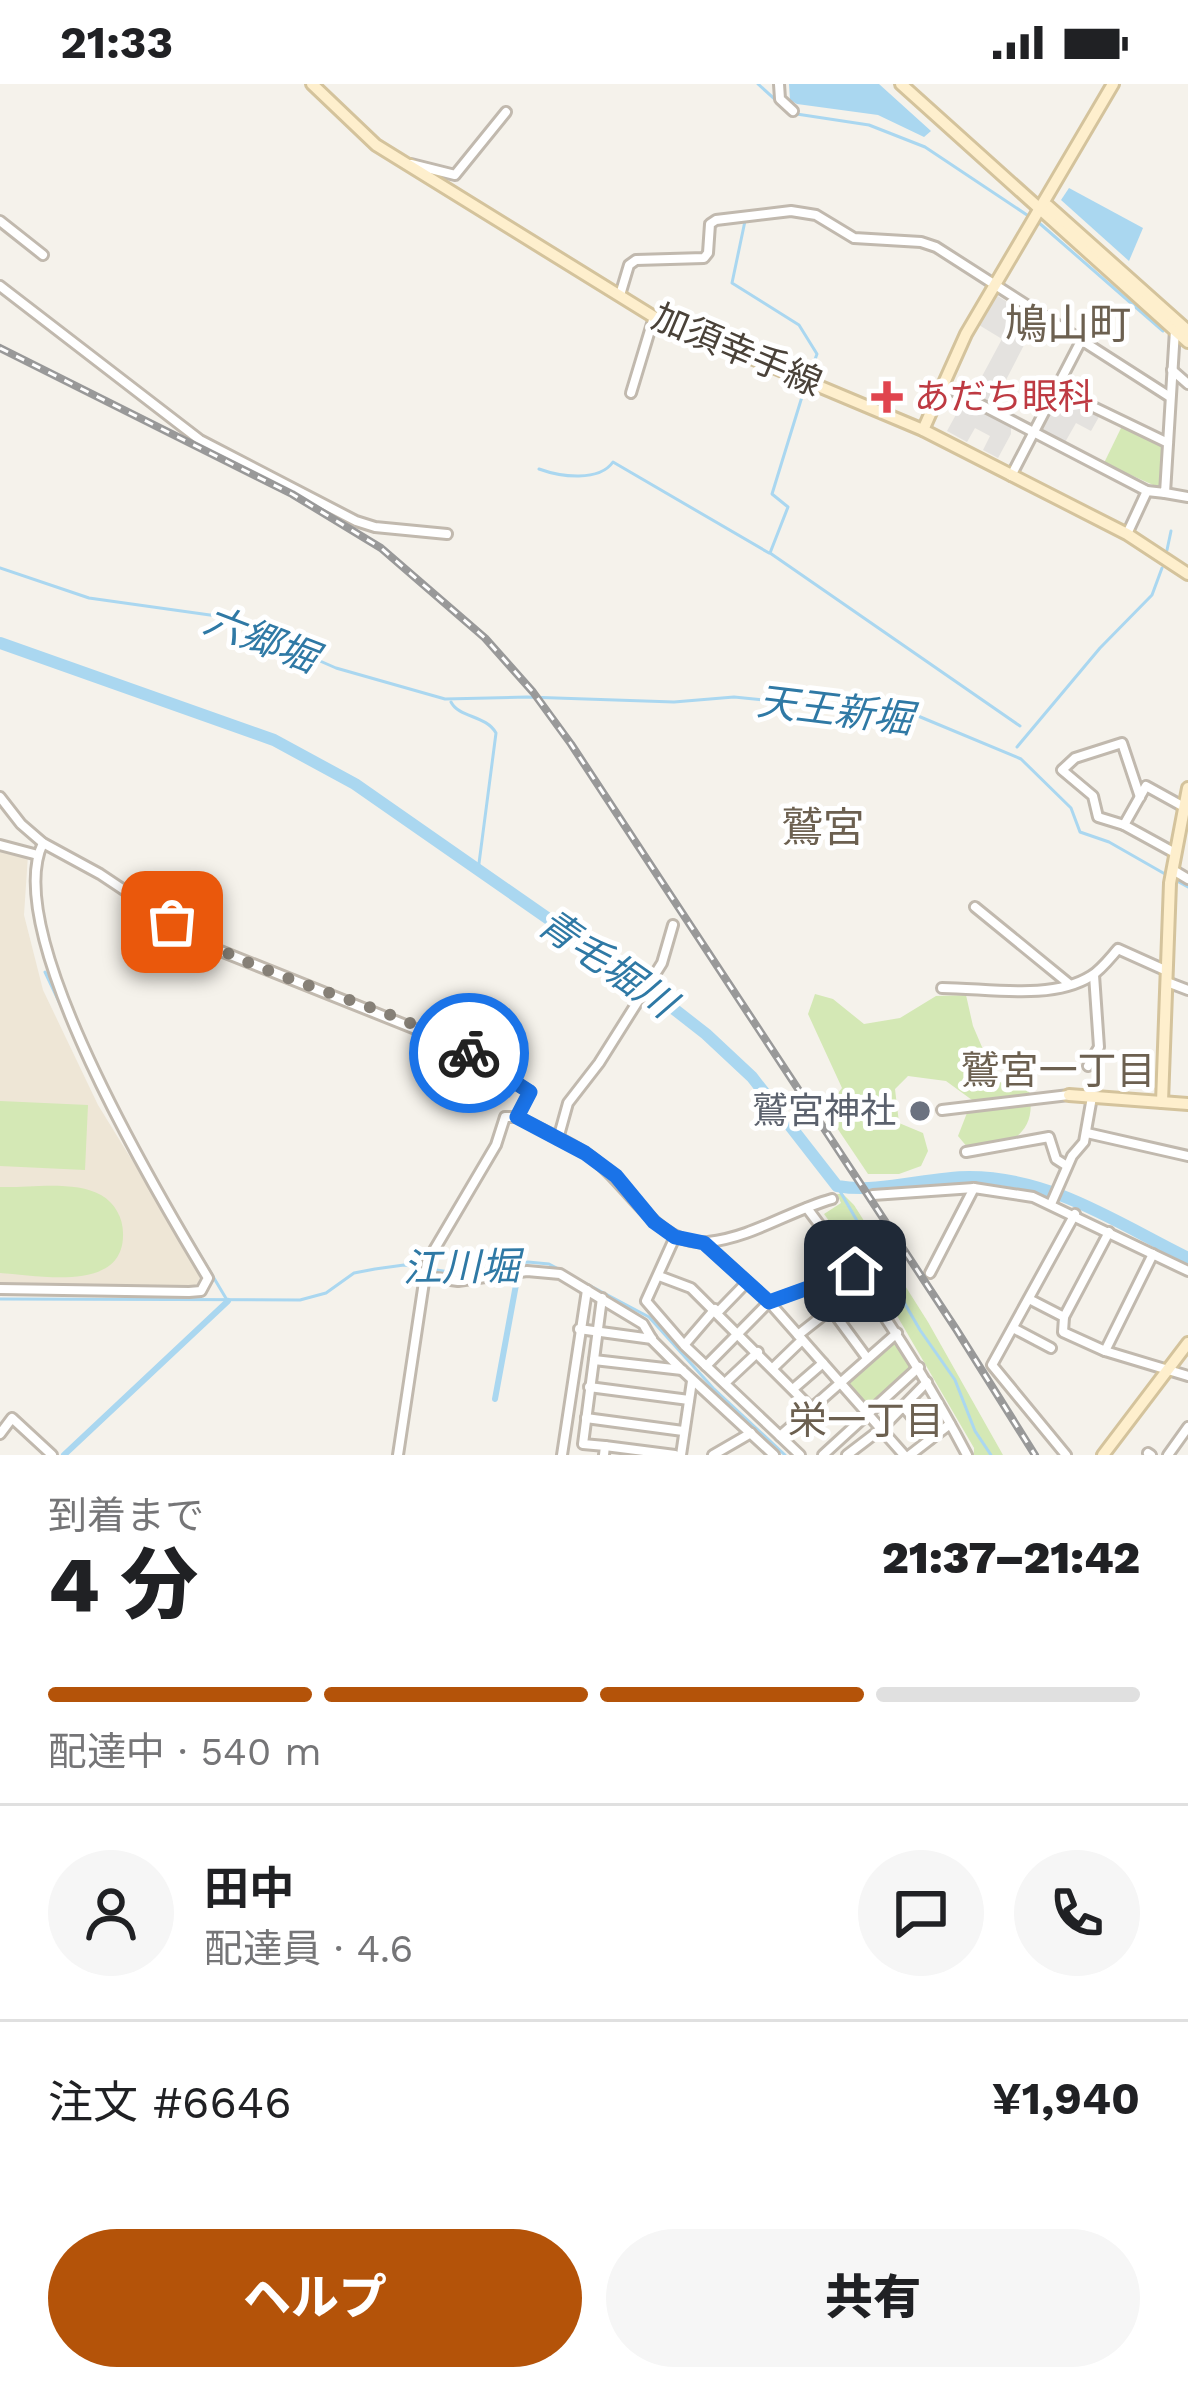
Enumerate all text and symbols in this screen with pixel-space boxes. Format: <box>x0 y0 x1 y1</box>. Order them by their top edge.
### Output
text: 21:33 <box>60 16 173 69</box>
street label: 加須幸手線 <box>646 296 828 404</box>
district label: 鳩山町 <box>1005 300 1131 349</box>
place label: あだち眼科 <box>914 376 1094 418</box>
marker: あだち眼科 <box>871 381 903 413</box>
water label: 六郷堀 <box>198 597 328 683</box>
water label: 天王新堀 <box>755 678 920 742</box>
district label: 鷲宮 <box>781 803 865 852</box>
pin <box>121 871 223 973</box>
icon: bag <box>139 889 205 955</box>
water label: 青毛堀川 <box>530 900 687 1028</box>
courier <box>409 993 529 1113</box>
icon: bike <box>436 1020 502 1086</box>
district label: 鷲宮一丁目 <box>960 1048 1156 1093</box>
place label: 鷲宮神社 <box>752 1090 896 1132</box>
marker: 鷲宮神社 <box>907 1098 933 1124</box>
pin <box>804 1220 906 1322</box>
icon: home <box>822 1238 888 1304</box>
water label: 江川堀 <box>402 1243 525 1291</box>
district label: 栄一丁目 <box>788 1398 944 1443</box>
text: 到着まで <box>48 1493 204 1538</box>
text: 21:37–21:42 <box>882 1531 1140 1584</box>
text: 4 分 <box>48 1539 198 1631</box>
text: 配達中 · 540 m <box>48 1729 322 1774</box>
button: person <box>48 1850 174 1976</box>
button: chat <box>858 1850 984 1976</box>
button: phone <box>1014 1850 1140 1976</box>
text: 田中 <box>204 1862 294 1915</box>
text: 配達員 · 4.6 <box>204 1926 413 1971</box>
text: ¥1,940 <box>992 2072 1140 2125</box>
text: 注文 #6646 <box>48 2076 292 2129</box>
button: ヘルプ <box>48 2229 582 2367</box>
button: 共有 <box>606 2229 1140 2367</box>

